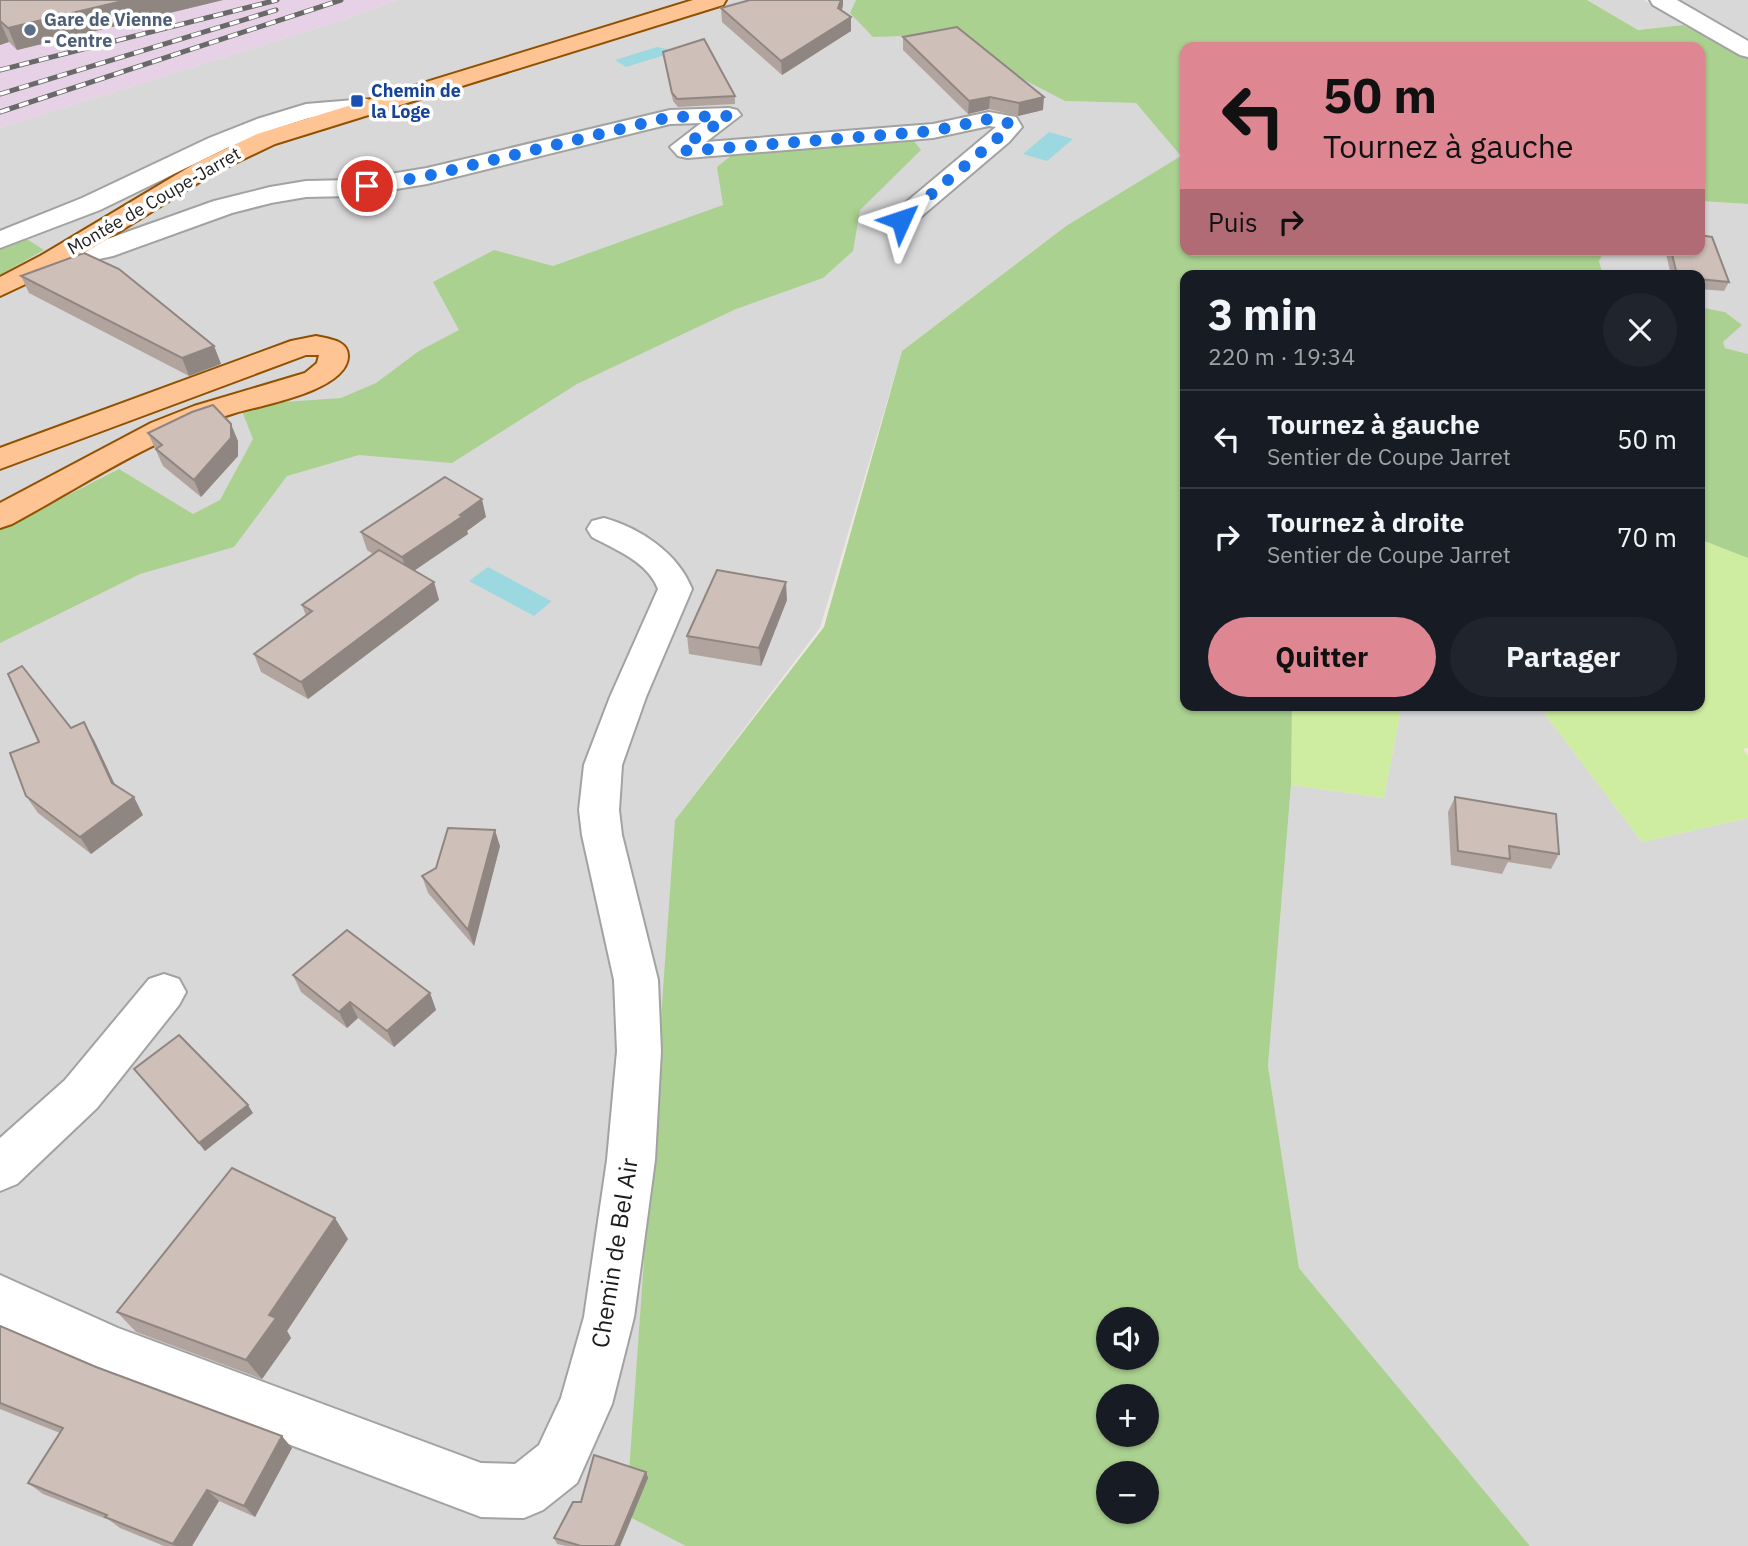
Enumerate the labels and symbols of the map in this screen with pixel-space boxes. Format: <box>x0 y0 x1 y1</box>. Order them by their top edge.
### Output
place label: Gare de Vienne - Centre <box>44 8 173 52</box>
marker: Gare de Vienne - Centre <box>22 22 38 38</box>
place label: Chemin de la Loge <box>371 79 461 123</box>
marker: Chemin de la Loge <box>349 93 365 109</box>
street label: Montée de Coupe-Jarret <box>63 141 245 260</box>
pin <box>337 156 397 216</box>
position arrow <box>864 183 938 257</box>
street label: Chemin de Bel Air <box>583 1155 645 1350</box>

